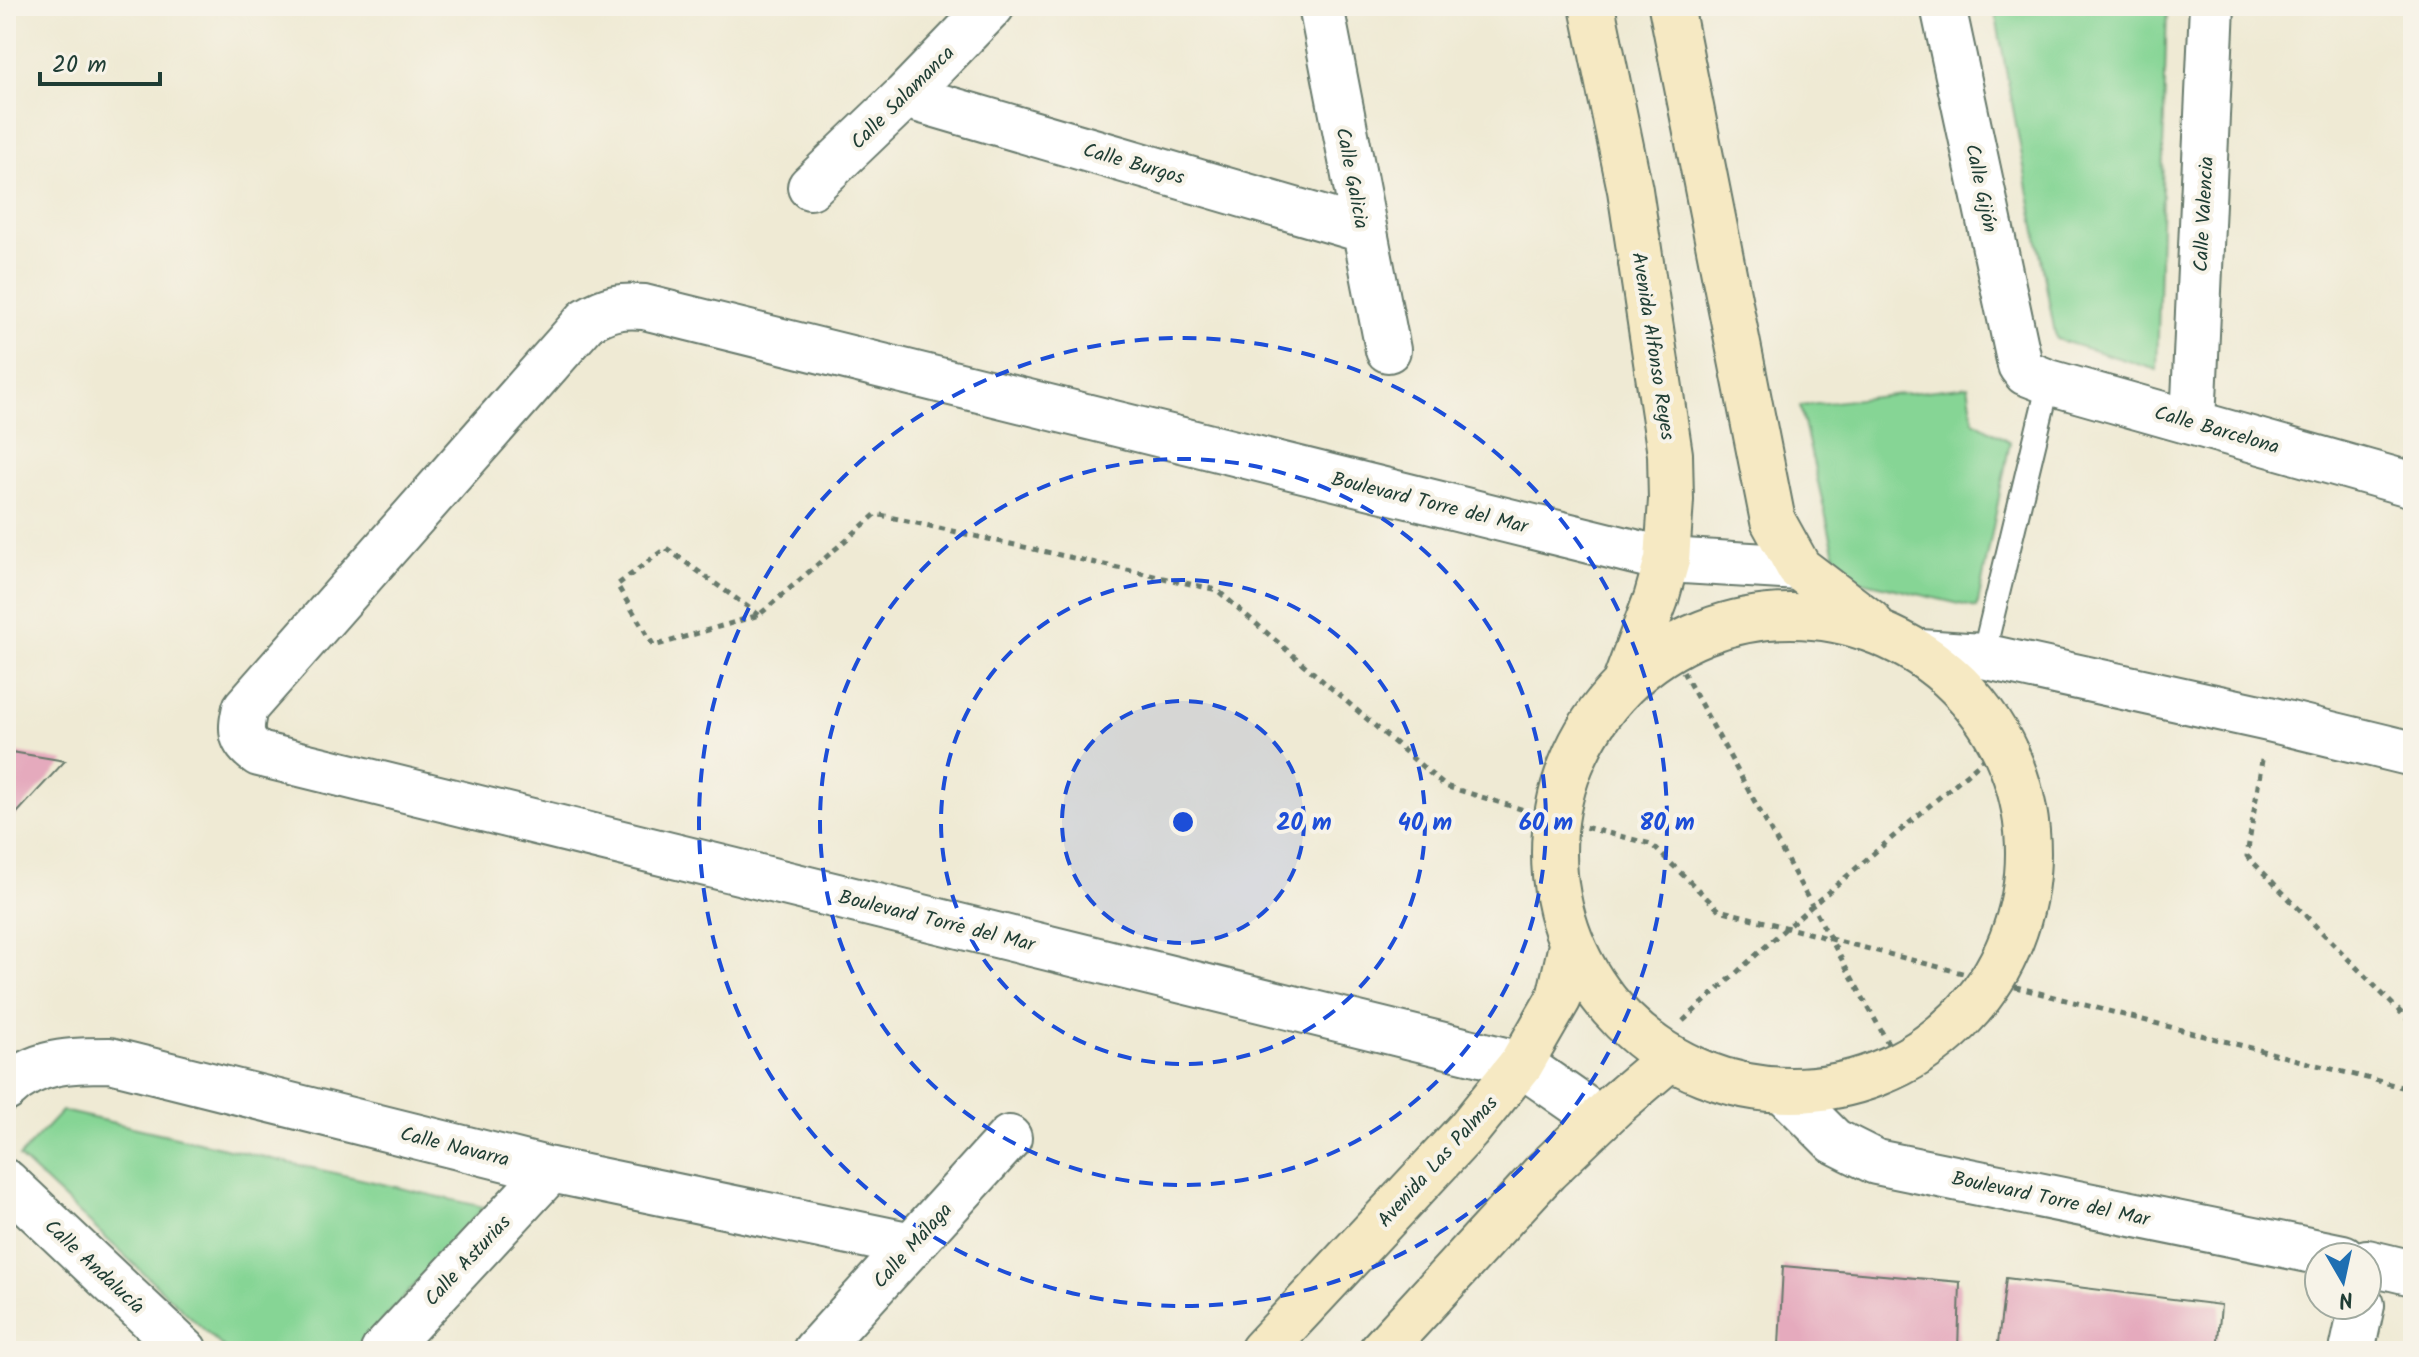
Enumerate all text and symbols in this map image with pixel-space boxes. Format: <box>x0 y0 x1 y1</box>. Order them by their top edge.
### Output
scale bar <box>40 36 160 86</box>
street label: Calle Salamanca <box>844 39 963 158</box>
text: 20 m <box>52 46 107 85</box>
street label: Calle Galicia <box>1326 125 1377 232</box>
street label: Calle Burgos <box>1079 135 1188 195</box>
street label: Calle Gijón <box>1955 141 2005 236</box>
street label: Calle Valencia <box>2186 155 2224 273</box>
street label: Avenida Alfonso Reyes <box>1621 250 1683 443</box>
street label: Calle Barcelona <box>2150 398 2283 464</box>
street label: Boulevard Torre del Mar <box>1328 464 1532 544</box>
text: 20 m <box>1276 804 1332 843</box>
text: 40 m <box>1398 804 1452 843</box>
text: 60 m <box>1519 804 1573 843</box>
text: 80 m <box>1639 804 1695 843</box>
centre of rings <box>1169 808 1197 836</box>
street label: Boulevard Torre del Mar <box>835 882 1039 962</box>
street label: Avenida Las Palmas <box>1370 1089 1507 1236</box>
street label: Calle Navarra <box>397 1119 513 1177</box>
street label: Boulevard Torre del Mar <box>1949 1163 2154 1237</box>
street label: Calle Málaga <box>866 1196 961 1297</box>
street label: Calle Asturias <box>417 1208 520 1315</box>
street label: Calle Andalucía <box>36 1212 151 1323</box>
north arrow <box>2303 1241 2383 1321</box>
text: N <box>2336 1280 2355 1317</box>

